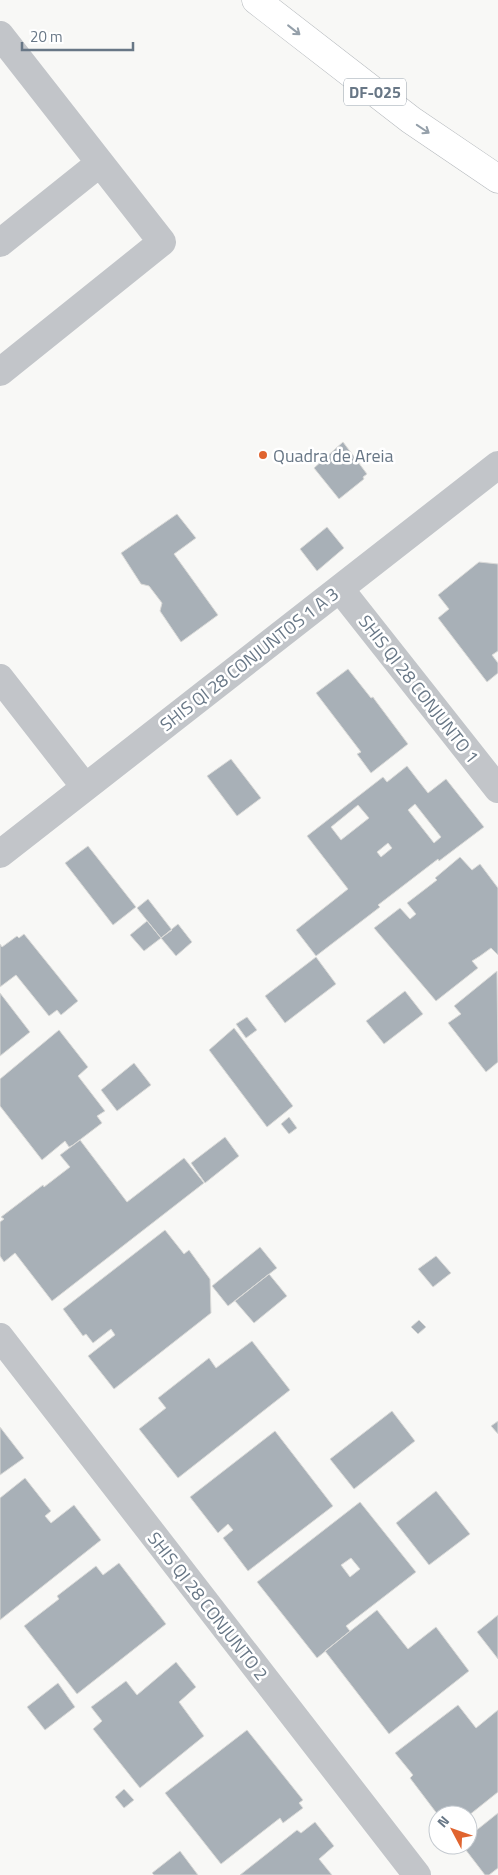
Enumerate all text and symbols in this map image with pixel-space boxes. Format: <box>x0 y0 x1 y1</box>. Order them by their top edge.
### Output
scale bar <box>22 20 134 52</box>
text: 20 m <box>30 25 63 48</box>
one-way arrow <box>287 25 301 35</box>
road number: DF-025 <box>344 78 406 105</box>
one-way arrow <box>416 124 430 134</box>
place label: Quadra de Areia <box>273 442 394 469</box>
marker: Quadra de Areia <box>257 449 269 461</box>
street label: SHIS QI 28 CONJUNTOS 1 A 3 <box>154 580 344 738</box>
street label: SHIS QI 28 CONJUNTO 1 <box>352 609 486 769</box>
street label: SHIS QI 28 CONJUNTO 2 <box>141 1526 275 1686</box>
north arrow <box>428 1805 478 1855</box>
text: N <box>432 1811 454 1832</box>

